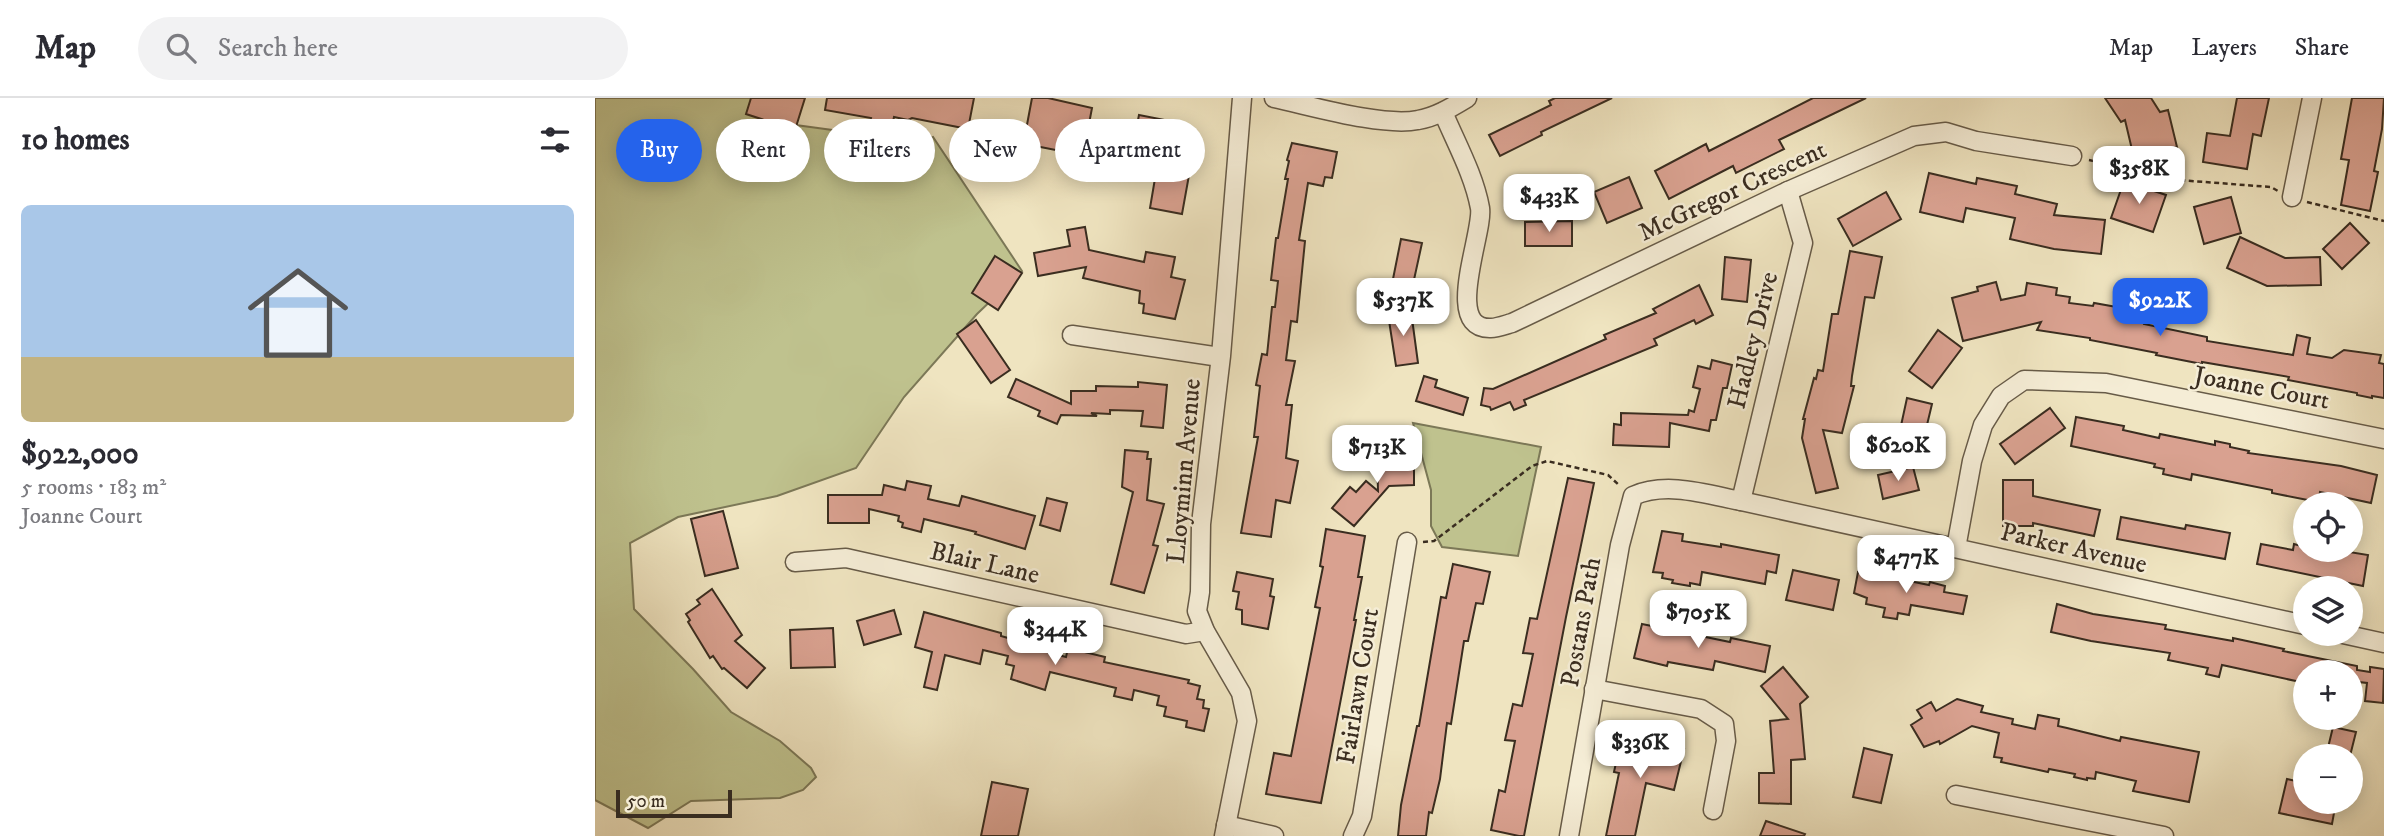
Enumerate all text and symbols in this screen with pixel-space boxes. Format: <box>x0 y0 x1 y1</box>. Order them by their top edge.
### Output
search box <box>138 17 628 80</box>
text: Map <box>35 28 96 69</box>
icon: search <box>162 29 200 67</box>
text: Search here <box>218 32 338 65</box>
text: Map <box>2109 33 2153 63</box>
text: Layers <box>2191 33 2257 63</box>
text: Share <box>2295 33 2349 63</box>
chip: Buy <box>616 119 702 182</box>
chip: Rent <box>716 119 810 182</box>
chip: Filters <box>824 119 935 182</box>
chip: New <box>949 119 1041 182</box>
chip: Apartment <box>1055 119 1205 182</box>
icon: filters <box>536 121 574 159</box>
text: 10 homes <box>21 122 130 159</box>
street label: McGregor Crescent <box>1633 133 1832 249</box>
pin: $358K <box>2090 146 2188 206</box>
text: $358K <box>2109 154 2169 183</box>
pin: $433K <box>1500 174 1598 234</box>
text: $433K <box>1519 182 1579 211</box>
icon: home <box>235 250 361 376</box>
street label: Hadley Drive <box>1720 268 1786 412</box>
pin: $537K <box>1354 278 1452 338</box>
pin: $922K <box>2111 278 2209 338</box>
text: $537K <box>1373 286 1433 315</box>
text: $922K <box>2129 286 2191 315</box>
street label: Joanne Court <box>2189 359 2332 418</box>
street label: Lloyminn Avenue <box>1160 377 1209 565</box>
pin: $620K <box>1849 424 1947 483</box>
pin: $713K <box>1328 426 1426 485</box>
text: $620K <box>1866 431 1930 460</box>
text: $713K <box>1348 433 1406 462</box>
text: $922,000 <box>21 436 139 473</box>
text: 5 rooms · 183 m² <box>21 473 166 502</box>
map controls <box>2293 492 2363 814</box>
button: locate <box>2293 492 2363 562</box>
text: Joanne Court <box>21 502 143 531</box>
street label: Parker Avenue <box>1997 516 2150 581</box>
street label: Blair Lane <box>927 535 1043 592</box>
pin: $477K <box>1857 536 1955 595</box>
text: $477K <box>1873 543 1939 572</box>
street label: Postans Path <box>1554 554 1609 690</box>
button: layers <box>2293 576 2363 646</box>
pin: $705K <box>1649 590 1747 650</box>
text: $705K <box>1666 598 1730 627</box>
street label: Fairlawn Court <box>1330 606 1387 767</box>
pin: $344K <box>1006 608 1104 667</box>
text: $344K <box>1023 615 1087 644</box>
button: + <box>2293 660 2363 730</box>
pin: $336K <box>1591 720 1689 780</box>
text: $336K <box>1611 728 1669 757</box>
button: − <box>2293 744 2363 814</box>
scale bar <box>616 787 731 819</box>
text: 50 m <box>627 790 665 813</box>

